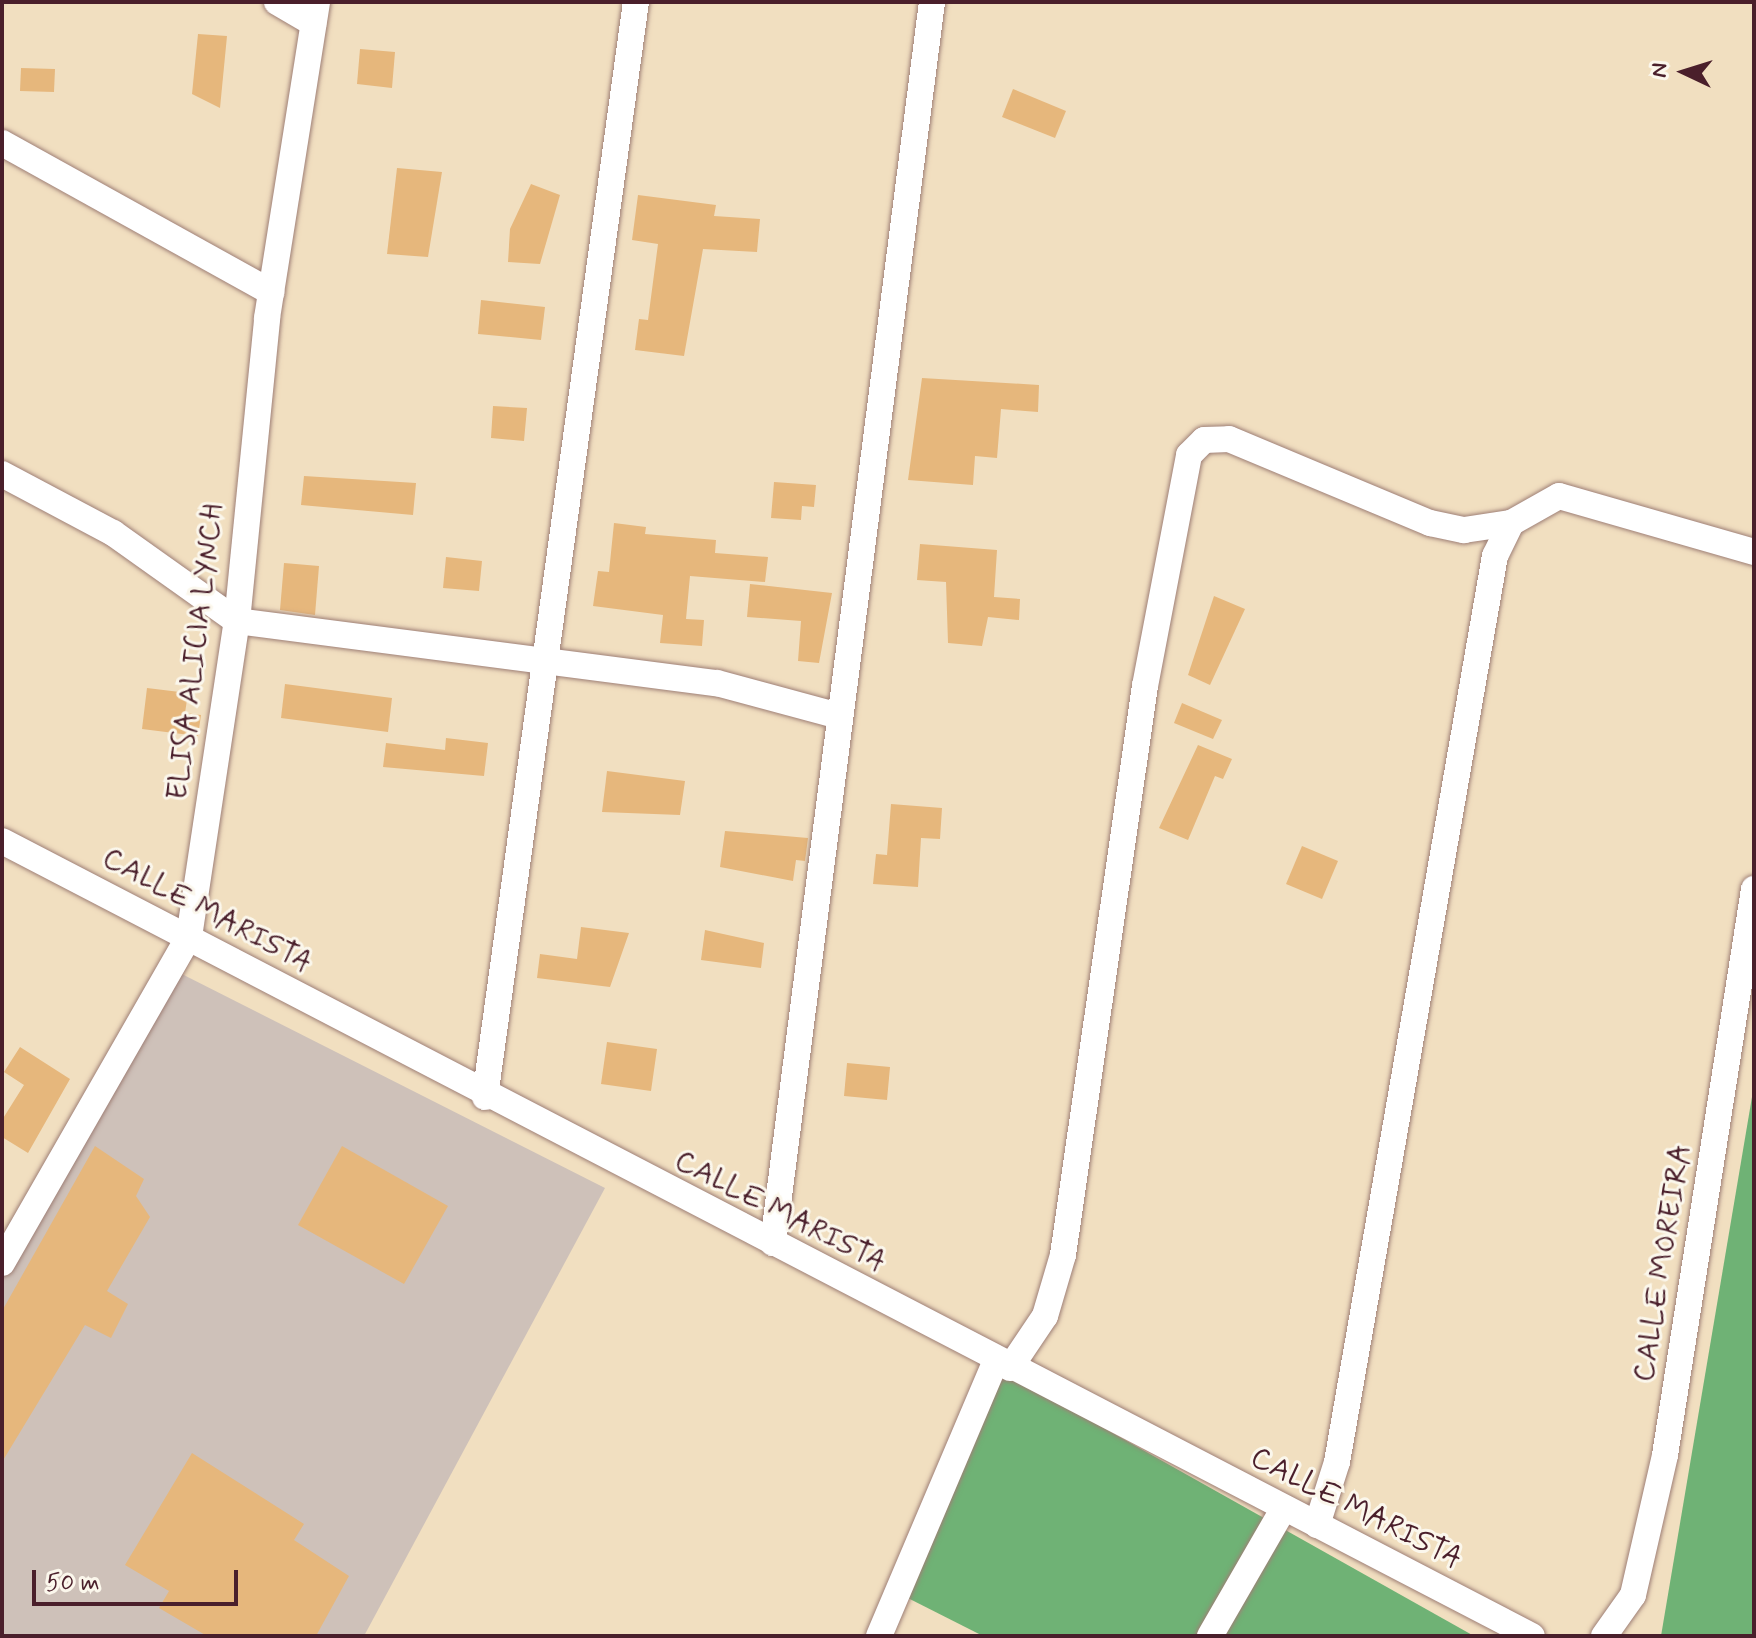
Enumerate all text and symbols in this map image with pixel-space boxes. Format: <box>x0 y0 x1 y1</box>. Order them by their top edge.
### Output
north arrow <box>1644 32 1724 112</box>
text: N <box>1646 62 1675 79</box>
street label: ELISA ALICIA LYNCH <box>160 502 232 802</box>
street label: CALLE MARISTA <box>95 840 319 982</box>
street label: CALLE MARISTA <box>667 1143 893 1281</box>
street label: CALLE MOREIRA <box>1627 1143 1699 1383</box>
street label: CALLE MARISTA <box>1243 1440 1469 1578</box>
scale bar <box>36 1554 242 1604</box>
text: 50 m <box>46 1568 100 1599</box>

